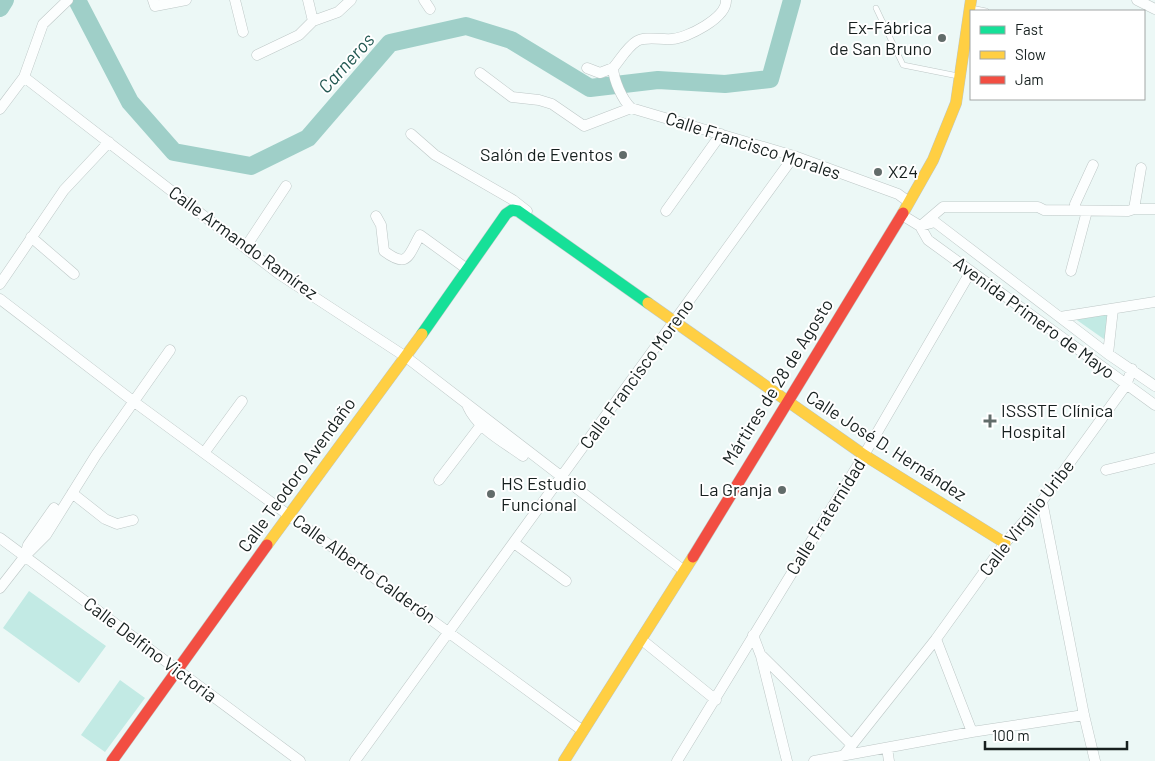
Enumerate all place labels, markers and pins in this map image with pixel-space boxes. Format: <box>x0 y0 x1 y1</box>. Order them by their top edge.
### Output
place label: Ex-Fábrica de San Bruno <box>829 16 932 59</box>
marker: Ex-Fábrica de San Bruno <box>936 32 948 44</box>
place label: Salón de Eventos <box>480 143 613 165</box>
marker: Salón de Eventos <box>617 149 629 161</box>
place label: X24 <box>888 160 918 182</box>
marker: X24 <box>872 166 884 178</box>
place label: ISSSTE Clínica Hospital <box>1001 399 1113 442</box>
marker: ISSSTE Clínica Hospital <box>983 414 997 428</box>
place label: HS Estudio Funcional <box>501 472 587 515</box>
place label: La Granja <box>699 478 772 500</box>
marker: La Granja <box>776 484 788 496</box>
marker: HS Estudio Funcional <box>485 488 497 500</box>

